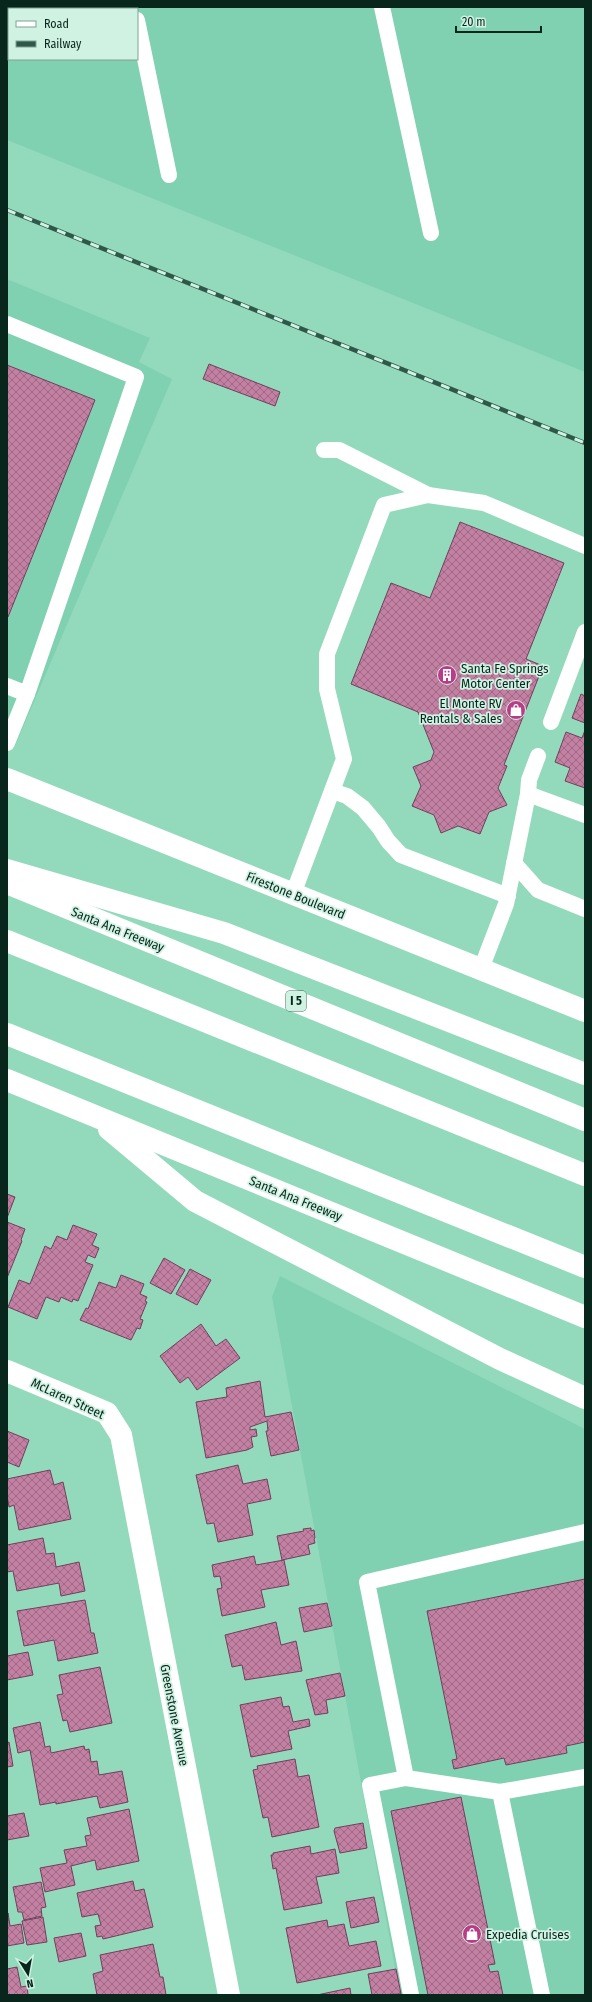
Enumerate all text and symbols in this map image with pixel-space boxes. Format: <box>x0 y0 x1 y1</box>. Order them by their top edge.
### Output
legend <box>8 8 138 60</box>
scale bar <box>456 8 541 34</box>
text: 20 m <box>462 15 486 29</box>
text: Road <box>44 17 69 31</box>
text: Railway <box>44 37 82 51</box>
place label: Santa Fe Springs Motor Center <box>461 661 549 691</box>
building icon: Santa Fe Springs Motor Center <box>436 664 458 686</box>
place label: El Monte RV Rentals & Sales <box>420 696 502 726</box>
shop icon: El Monte RV Rentals & Sales <box>505 699 527 721</box>
street label: Firestone Boulevard <box>244 869 348 922</box>
street label: Santa Ana Freeway <box>69 904 167 955</box>
road number: I 5 <box>286 991 306 1011</box>
street label: Santa Ana Freeway <box>247 1173 345 1224</box>
street label: McLaren Street <box>29 1375 108 1422</box>
street label: Greenstone Avenue <box>157 1663 192 1767</box>
shop icon: Expedia Cruises <box>461 1923 483 1945</box>
place label: Expedia Cruises <box>486 1927 570 1942</box>
north arrow <box>8 1954 48 1994</box>
text: N <box>25 1976 34 1990</box>

